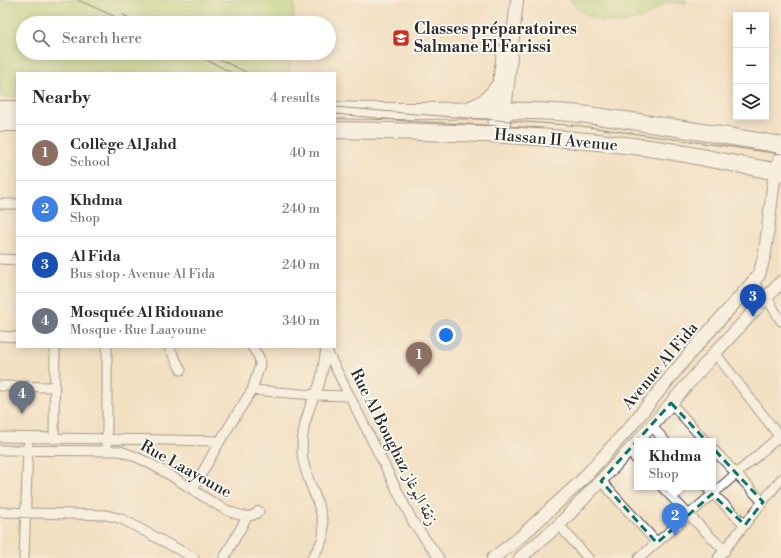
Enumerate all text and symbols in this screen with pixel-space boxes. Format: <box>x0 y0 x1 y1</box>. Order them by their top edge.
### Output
map controls <box>733 12 769 120</box>
button: + <box>733 12 769 48</box>
search box <box>16 16 336 60</box>
place label: Classes préparatoires Salmane El Farissi <box>414 19 577 57</box>
icon: search <box>30 27 52 49</box>
school or university icon: Classes préparatoires Salmane El Farissi <box>391 28 411 48</box>
text: Search here <box>62 29 142 48</box>
button: − <box>733 48 769 84</box>
button: layers <box>733 84 769 120</box>
text: Nearby <box>32 87 91 109</box>
text: 4 results <box>270 90 320 106</box>
street label: Hassan II Avenue <box>493 125 619 155</box>
text: Collège Al Jahd <box>70 135 177 154</box>
text: 1 <box>42 145 48 161</box>
text: 40 m <box>290 145 320 161</box>
text: School <box>70 154 110 170</box>
text: Khdma <box>70 191 123 210</box>
text: 2 <box>41 201 49 217</box>
text: 240 m <box>282 201 320 217</box>
text: Shop <box>70 210 100 226</box>
text: Al Fida <box>70 247 121 266</box>
text: 3 <box>41 257 49 273</box>
text: 240 m <box>282 257 320 273</box>
text: Bus stop · Avenue Al Fida <box>70 266 215 282</box>
pin: 3 <box>740 284 766 317</box>
text: Mosquée Al Ridouane <box>70 303 224 322</box>
text: 4 <box>41 313 49 329</box>
text: 340 m <box>282 313 320 329</box>
street label: Avenue Al Fida <box>617 318 703 415</box>
text: Mosque · Rue Laayoune <box>70 322 206 338</box>
your location <box>436 325 456 345</box>
pin: 1 <box>406 342 432 375</box>
street label: Rue Al Boughaz زنقة البوغاز <box>346 365 442 529</box>
pin: 4 <box>9 381 35 414</box>
street label: Rue Laayoune <box>137 436 235 502</box>
popup <box>634 438 716 490</box>
text: Khdma <box>649 447 701 466</box>
text: Shop <box>649 466 679 482</box>
pin: 2 <box>662 503 688 536</box>

